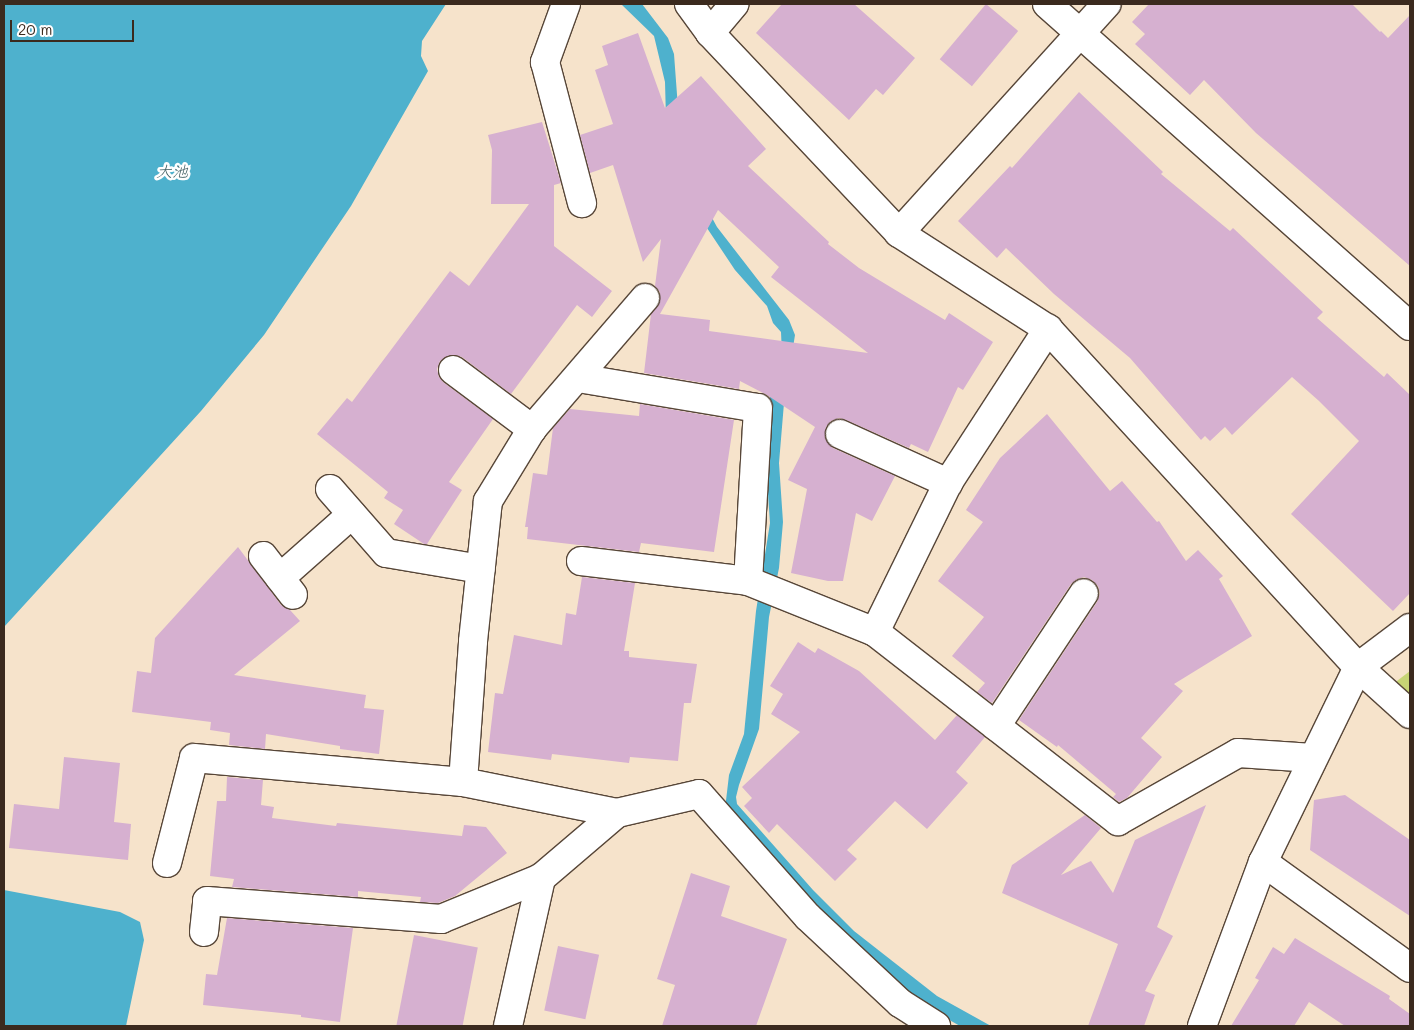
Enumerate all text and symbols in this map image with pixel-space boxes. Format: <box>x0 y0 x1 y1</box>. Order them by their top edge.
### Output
scale bar <box>12 10 136 42</box>
text: 20 m <box>18 19 52 39</box>
water label: 大池 <box>156 161 188 181</box>

